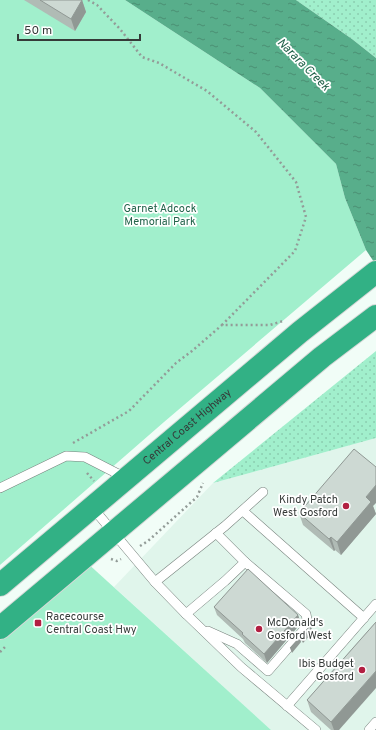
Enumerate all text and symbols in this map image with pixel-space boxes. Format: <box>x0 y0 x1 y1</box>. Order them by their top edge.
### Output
scale bar <box>18 16 140 42</box>
text: 50 m <box>24 23 52 39</box>
water label: Narara Creek <box>273 35 333 95</box>
park label: Garnet Adcock Memorial Park <box>124 202 197 229</box>
street label: Central Coast Highway <box>140 386 235 468</box>
place label: Kindy Patch West Gosford <box>273 493 338 520</box>
marker: Kindy Patch West Gosford <box>341 501 351 511</box>
place label: Racecourse Central Coast Hwy <box>46 610 137 637</box>
place label: McDonald's Gosford West <box>267 616 332 643</box>
marker: Racecourse Central Coast Hwy <box>33 618 43 628</box>
marker: McDonald's Gosford West <box>254 624 264 634</box>
place label: Ibis Budget Gosford <box>299 657 354 684</box>
marker: Ibis Budget Gosford <box>357 665 367 675</box>

